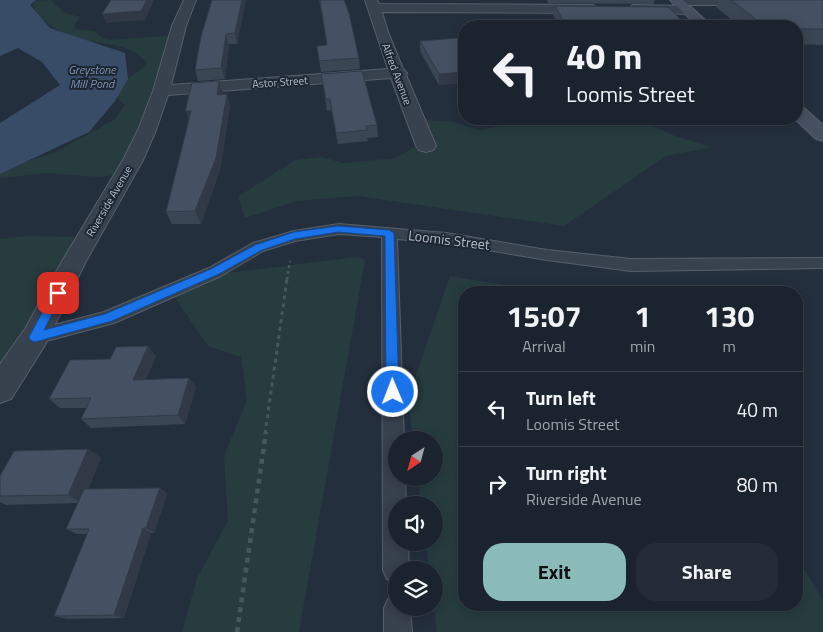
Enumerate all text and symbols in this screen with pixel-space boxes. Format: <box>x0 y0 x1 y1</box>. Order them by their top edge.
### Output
text: 40 m <box>566 29 642 83</box>
icon: left <box>483 40 548 105</box>
street label: Alfred Avenue <box>378 41 416 107</box>
water label: Greystone Mill Pond <box>68 60 117 93</box>
street label: Astor Street <box>252 72 309 92</box>
text: Loomis Street <box>566 77 695 111</box>
street label: Riverside Avenue <box>82 162 136 239</box>
street label: Loomis Street <box>407 224 491 255</box>
pin <box>37 272 79 314</box>
icon: arrive <box>44 279 72 307</box>
text: 15:07 <box>507 293 581 339</box>
text: 1 <box>634 293 651 339</box>
text: 130 <box>704 293 754 339</box>
text: Arrival <box>522 334 566 358</box>
text: min <box>630 334 655 358</box>
text: m <box>723 334 736 358</box>
position arrow <box>366 365 418 417</box>
text: Turn left <box>526 383 596 412</box>
icon: left <box>483 395 511 423</box>
text: 40 m <box>737 395 778 424</box>
text: Loomis Street <box>526 412 620 436</box>
north arrow <box>388 431 442 486</box>
map controls <box>388 431 443 616</box>
text: Turn right <box>526 458 607 487</box>
icon: right <box>483 470 511 498</box>
text: 80 m <box>737 470 778 499</box>
text: Riverside Avenue <box>526 487 642 511</box>
button: sound <box>388 496 443 551</box>
button: Exit <box>483 543 626 601</box>
button: Share <box>636 543 778 601</box>
button: layers <box>388 561 443 616</box>

